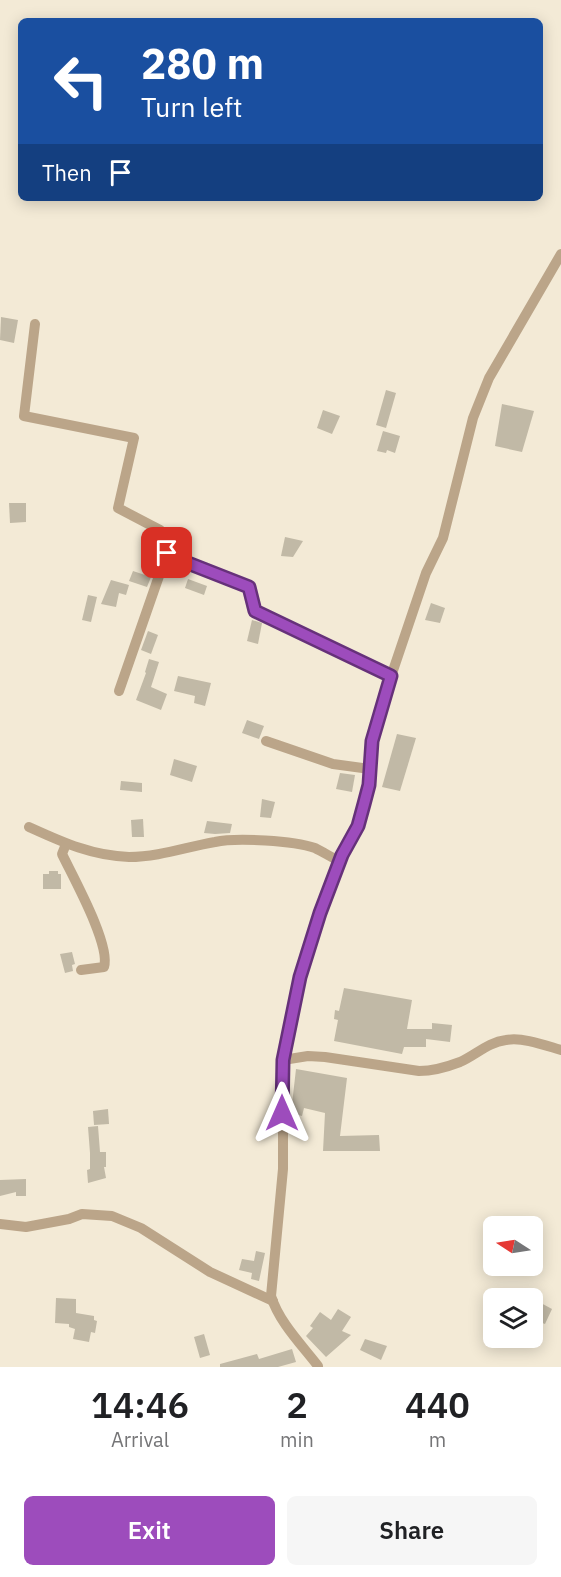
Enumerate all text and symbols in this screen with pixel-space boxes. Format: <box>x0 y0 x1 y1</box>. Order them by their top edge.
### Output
text: 280 m <box>141 36 264 91</box>
icon: left <box>42 42 120 120</box>
text: Turn left <box>141 89 242 124</box>
icon: arrive <box>104 156 137 189</box>
text: Then <box>42 158 92 187</box>
pin <box>141 527 192 578</box>
icon: arrive <box>150 536 183 569</box>
position arrow <box>250 1081 314 1145</box>
north arrow <box>483 1216 543 1276</box>
map controls <box>483 1216 543 1348</box>
button: layers <box>483 1288 543 1348</box>
text: 14:46 <box>91 1381 189 1428</box>
text: 2 <box>286 1381 308 1428</box>
text: 440 <box>405 1381 470 1428</box>
text: Arrival <box>111 1426 169 1453</box>
text: min <box>280 1426 314 1453</box>
text: m <box>429 1426 446 1453</box>
button: Exit <box>24 1496 275 1565</box>
button: Share <box>287 1496 537 1565</box>

